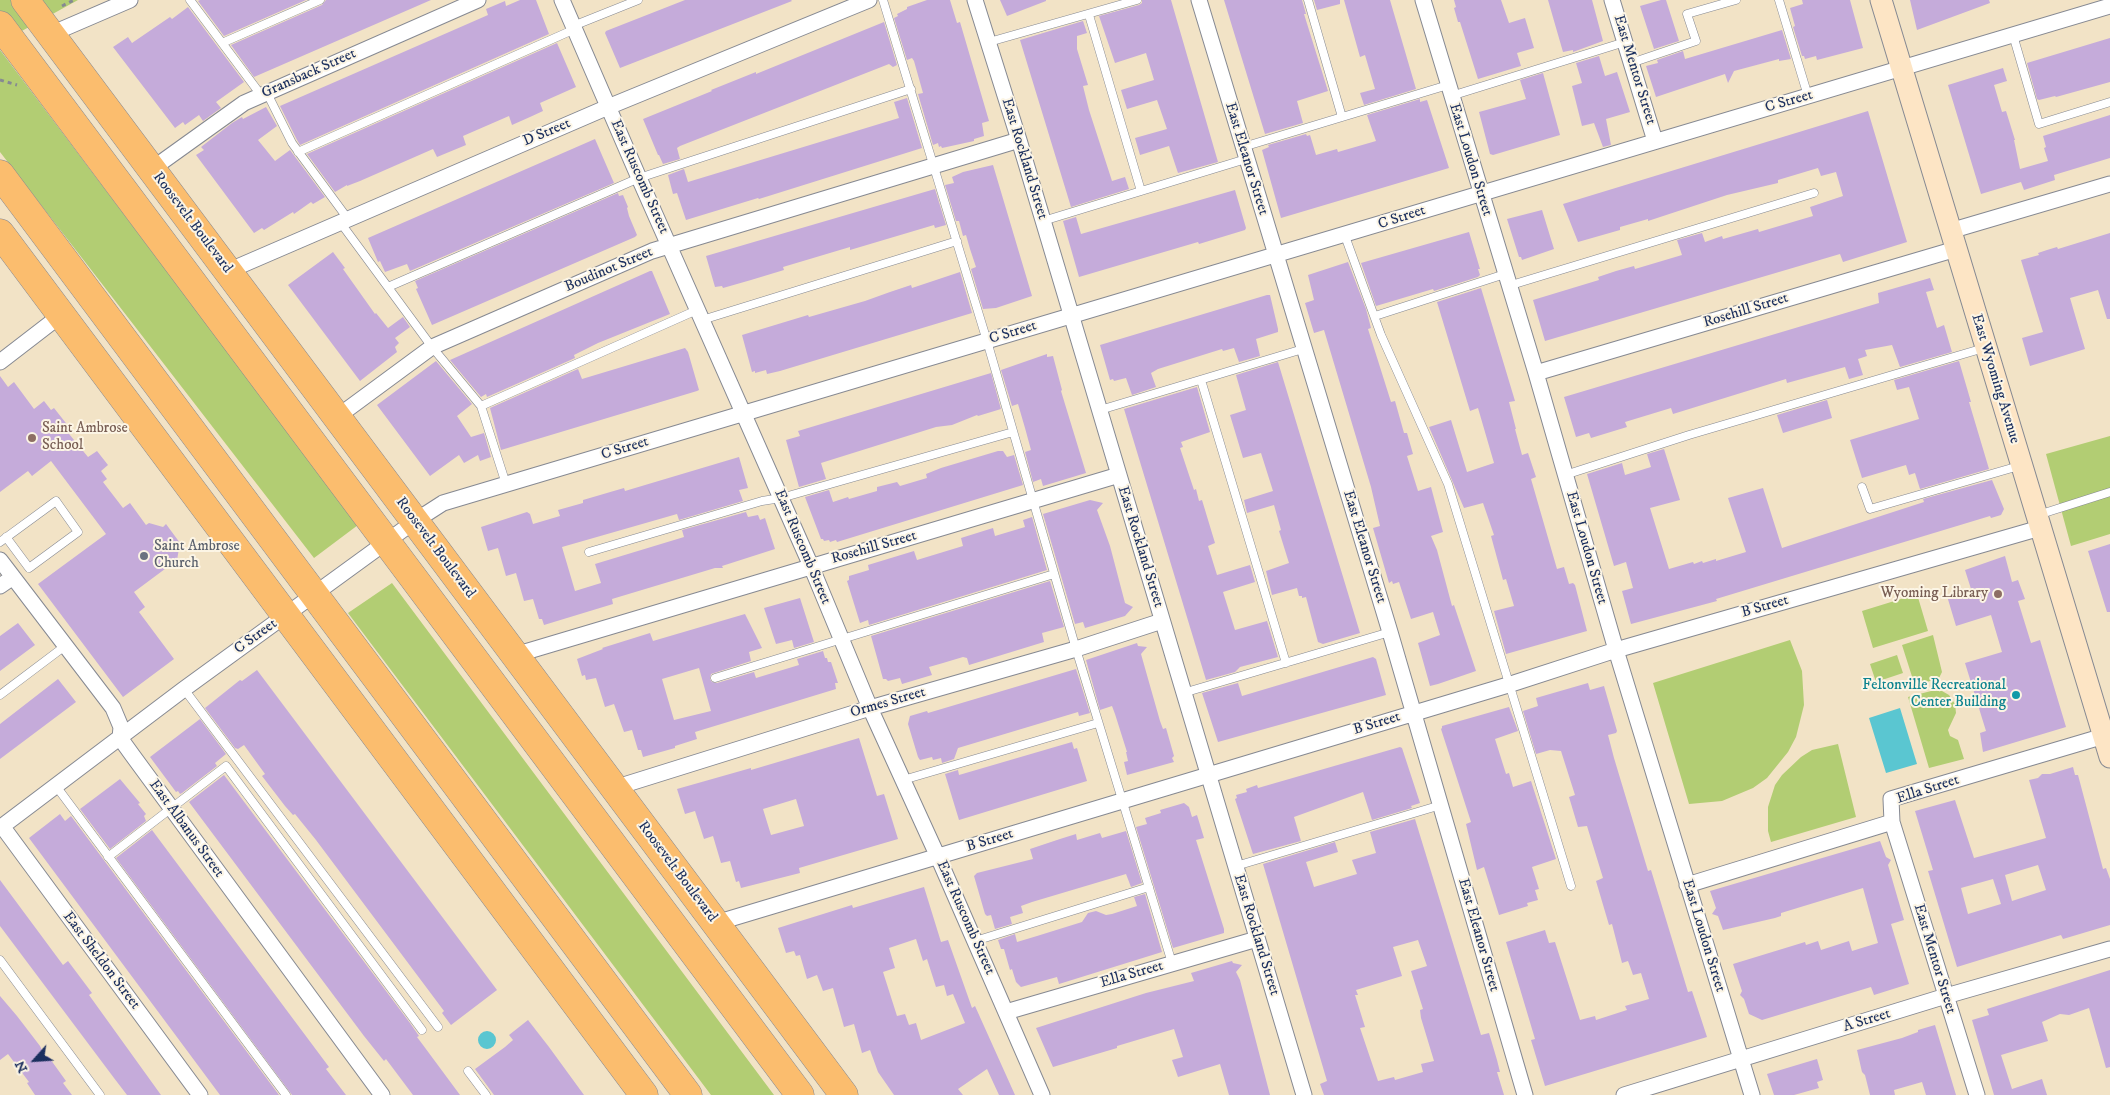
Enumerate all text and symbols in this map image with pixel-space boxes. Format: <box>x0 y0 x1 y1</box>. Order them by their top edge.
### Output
street label: East Mentor Street <box>1609 13 1659 127</box>
street label: Gransback Street <box>259 45 359 103</box>
street label: C Street <box>1763 87 1815 117</box>
street label: East Rockland Street <box>997 96 1051 222</box>
street label: East Eleanor Street <box>1220 100 1272 218</box>
street label: East Loudon Street <box>1444 102 1496 218</box>
street label: D Street <box>521 115 573 151</box>
street label: East Ruscomb Street <box>606 117 672 237</box>
street label: Roosevelt Boulevard <box>148 169 236 277</box>
street label: C Street <box>1376 202 1428 234</box>
street label: Boudinot Street <box>562 243 656 297</box>
street label: Rosehill Street <box>1701 290 1791 332</box>
street label: East Wyoming Avenue <box>1967 312 2023 446</box>
street label: C Street <box>987 317 1039 349</box>
place label: Saint Ambrose School <box>42 420 128 455</box>
marker: Saint Ambrose School <box>26 432 38 444</box>
street label: C Street <box>599 433 651 465</box>
street label: East Rockland Street <box>1113 484 1167 610</box>
street label: East Ruscomb Street <box>770 487 834 607</box>
street label: East Eleanor Street <box>1338 488 1390 606</box>
street label: East Loudon Street <box>1561 489 1611 607</box>
street label: Roosevelt Boulevard <box>391 494 479 602</box>
street label: Rosehill Street <box>829 527 919 569</box>
place label: Saint Ambrose Church <box>154 538 240 573</box>
marker: Saint Ambrose Church <box>138 550 150 562</box>
place label: Wyoming Library <box>1880 585 1988 603</box>
marker: Wyoming Library <box>1992 588 2004 600</box>
street label: B Street <box>1739 592 1791 622</box>
street label: C Street <box>231 615 281 659</box>
place label: Feltonville Recreational Center Building <box>1862 677 2006 712</box>
street label: Ormes Street <box>848 684 928 722</box>
marker: Feltonville Recreational Center Building <box>2010 689 2022 701</box>
street label: B Street <box>1351 708 1403 740</box>
street label: Ella Street <box>1894 771 1962 809</box>
street label: East Albanus Street <box>145 777 227 881</box>
street label: Roosevelt Boulevard <box>633 818 721 926</box>
street label: B Street <box>964 825 1016 857</box>
street label: East Ruscomb Street <box>932 858 998 978</box>
street label: East Rockland Street <box>1229 872 1283 998</box>
street label: East Eleanor Street <box>1453 876 1503 994</box>
street label: East Loudon Street <box>1677 878 1729 994</box>
street label: East Mentor Street <box>1909 902 1959 1016</box>
street label: East Sheldon Street <box>58 909 144 1013</box>
street label: Ella Street <box>1098 957 1166 993</box>
street label: A Street <box>1841 1005 1893 1037</box>
north arrow <box>10 1035 60 1085</box>
text: N <box>11 1057 32 1076</box>

